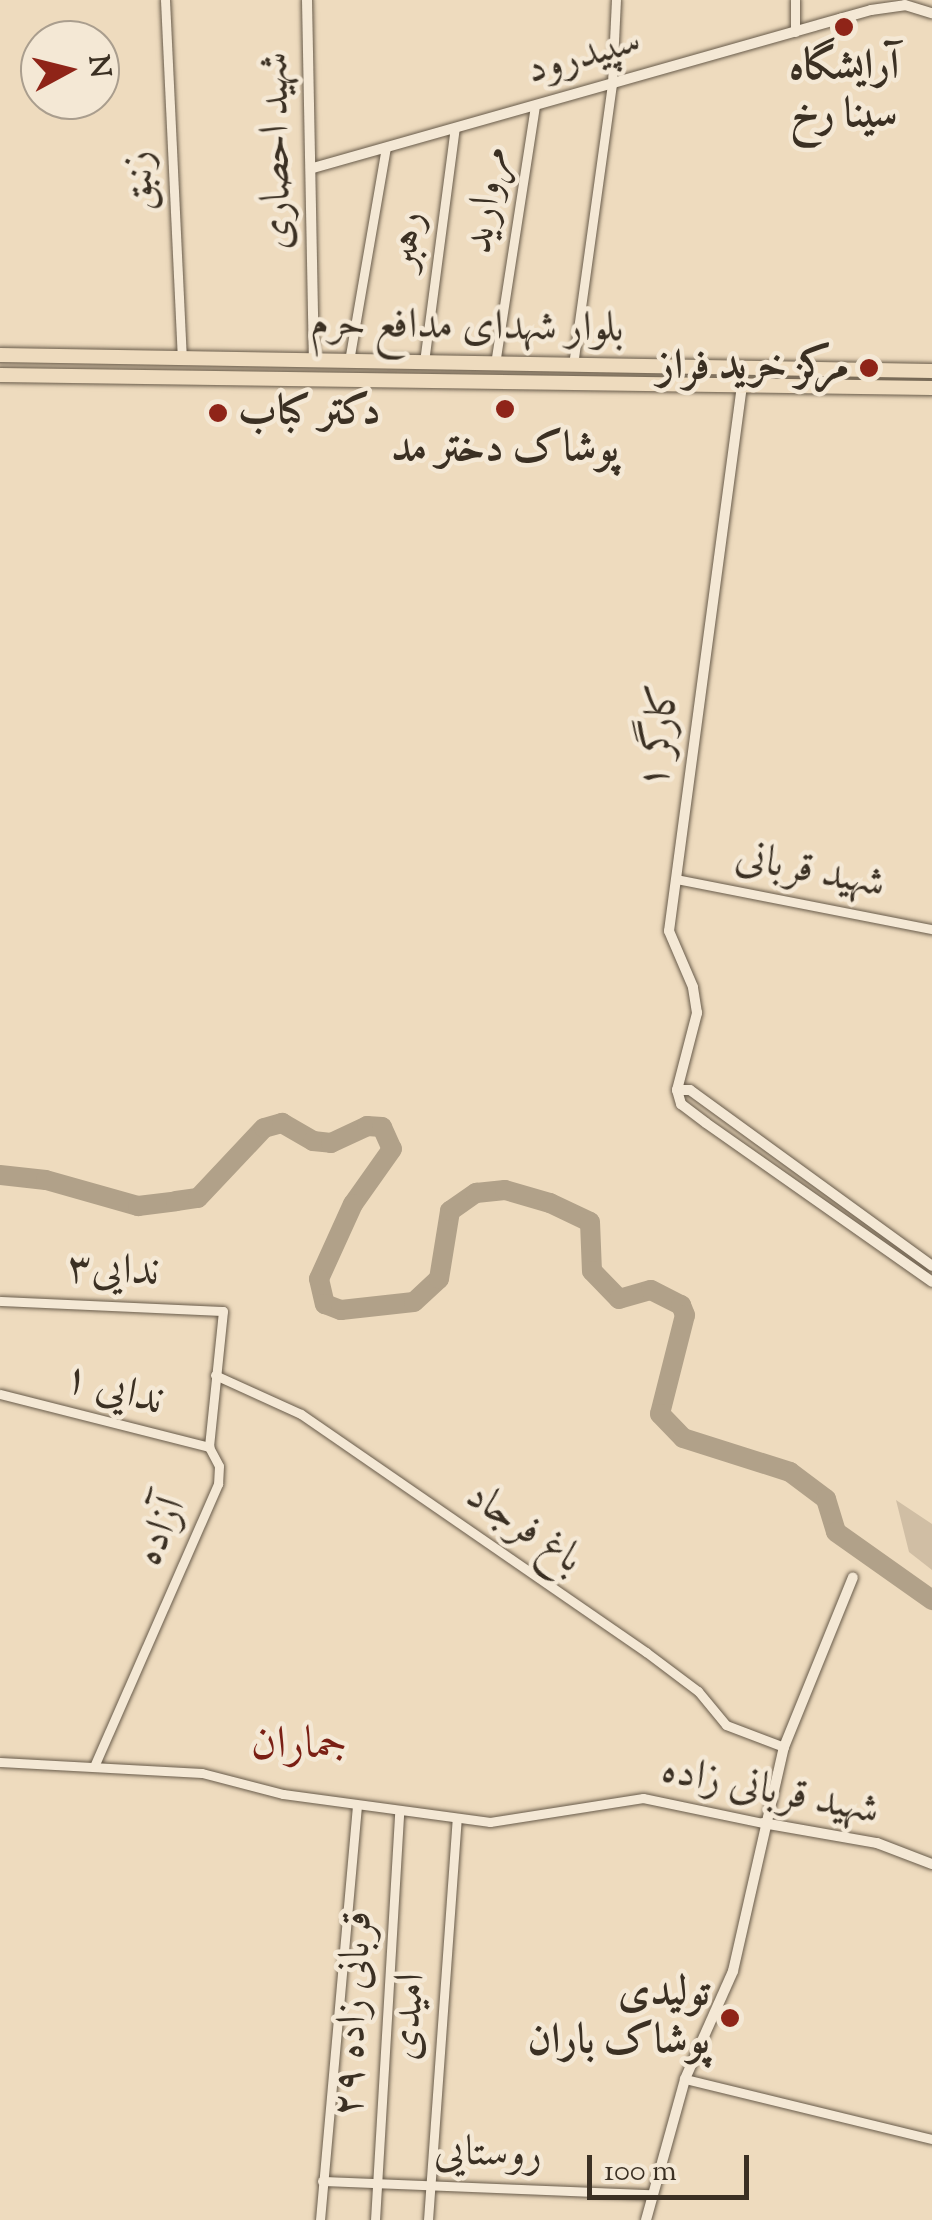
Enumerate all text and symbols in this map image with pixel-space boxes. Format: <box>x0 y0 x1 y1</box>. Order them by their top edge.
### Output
marker: آرایشگاه سینا رخ <box>833 16 855 38</box>
street label: سپیدرود <box>521 17 647 97</box>
north arrow <box>20 20 120 120</box>
place label: آرایشگاه سینا رخ <box>789 43 899 142</box>
street label: شهید احصاری <box>251 51 305 251</box>
text: N <box>77 53 119 80</box>
street label: مروارید <box>455 143 521 257</box>
street label: زنبق <box>114 149 168 213</box>
street label: رهبر <box>379 208 437 274</box>
street label: بلوار شهدای مدافع حرم <box>310 300 624 356</box>
place label: مرکز خرید فراز <box>657 343 849 393</box>
marker: مرکز خرید فراز <box>858 357 880 379</box>
place label: دکتر کباب <box>238 388 381 438</box>
marker: پوشاک دختر مد <box>494 398 516 420</box>
marker: دکتر کباب <box>207 402 229 424</box>
place label: پوشاک دختر مد <box>391 425 619 475</box>
street label: کارگر ۱ <box>630 681 692 793</box>
street label: شهید قربانی <box>731 833 889 911</box>
street label: ندایی۳ <box>66 1244 160 1300</box>
street label: ندایی ۱ <box>58 1354 168 1428</box>
street label: باغ فرجاد <box>455 1472 591 1586</box>
street label: آزاده <box>125 1490 199 1574</box>
district label: جماران <box>251 1720 347 1774</box>
street label: شهید قربانی زاده <box>657 1746 883 1838</box>
street label: قربانی زاده ۲۹ <box>324 1910 386 2118</box>
place label: تولیدی پوشاک باران <box>527 1969 710 2068</box>
street label: امیدی <box>382 1972 438 2062</box>
marker: تولیدی پوشاک باران <box>719 2007 741 2029</box>
street label: روستایی <box>433 2128 543 2182</box>
scale bar <box>592 2135 754 2197</box>
text: 100 m <box>604 2151 677 2194</box>

